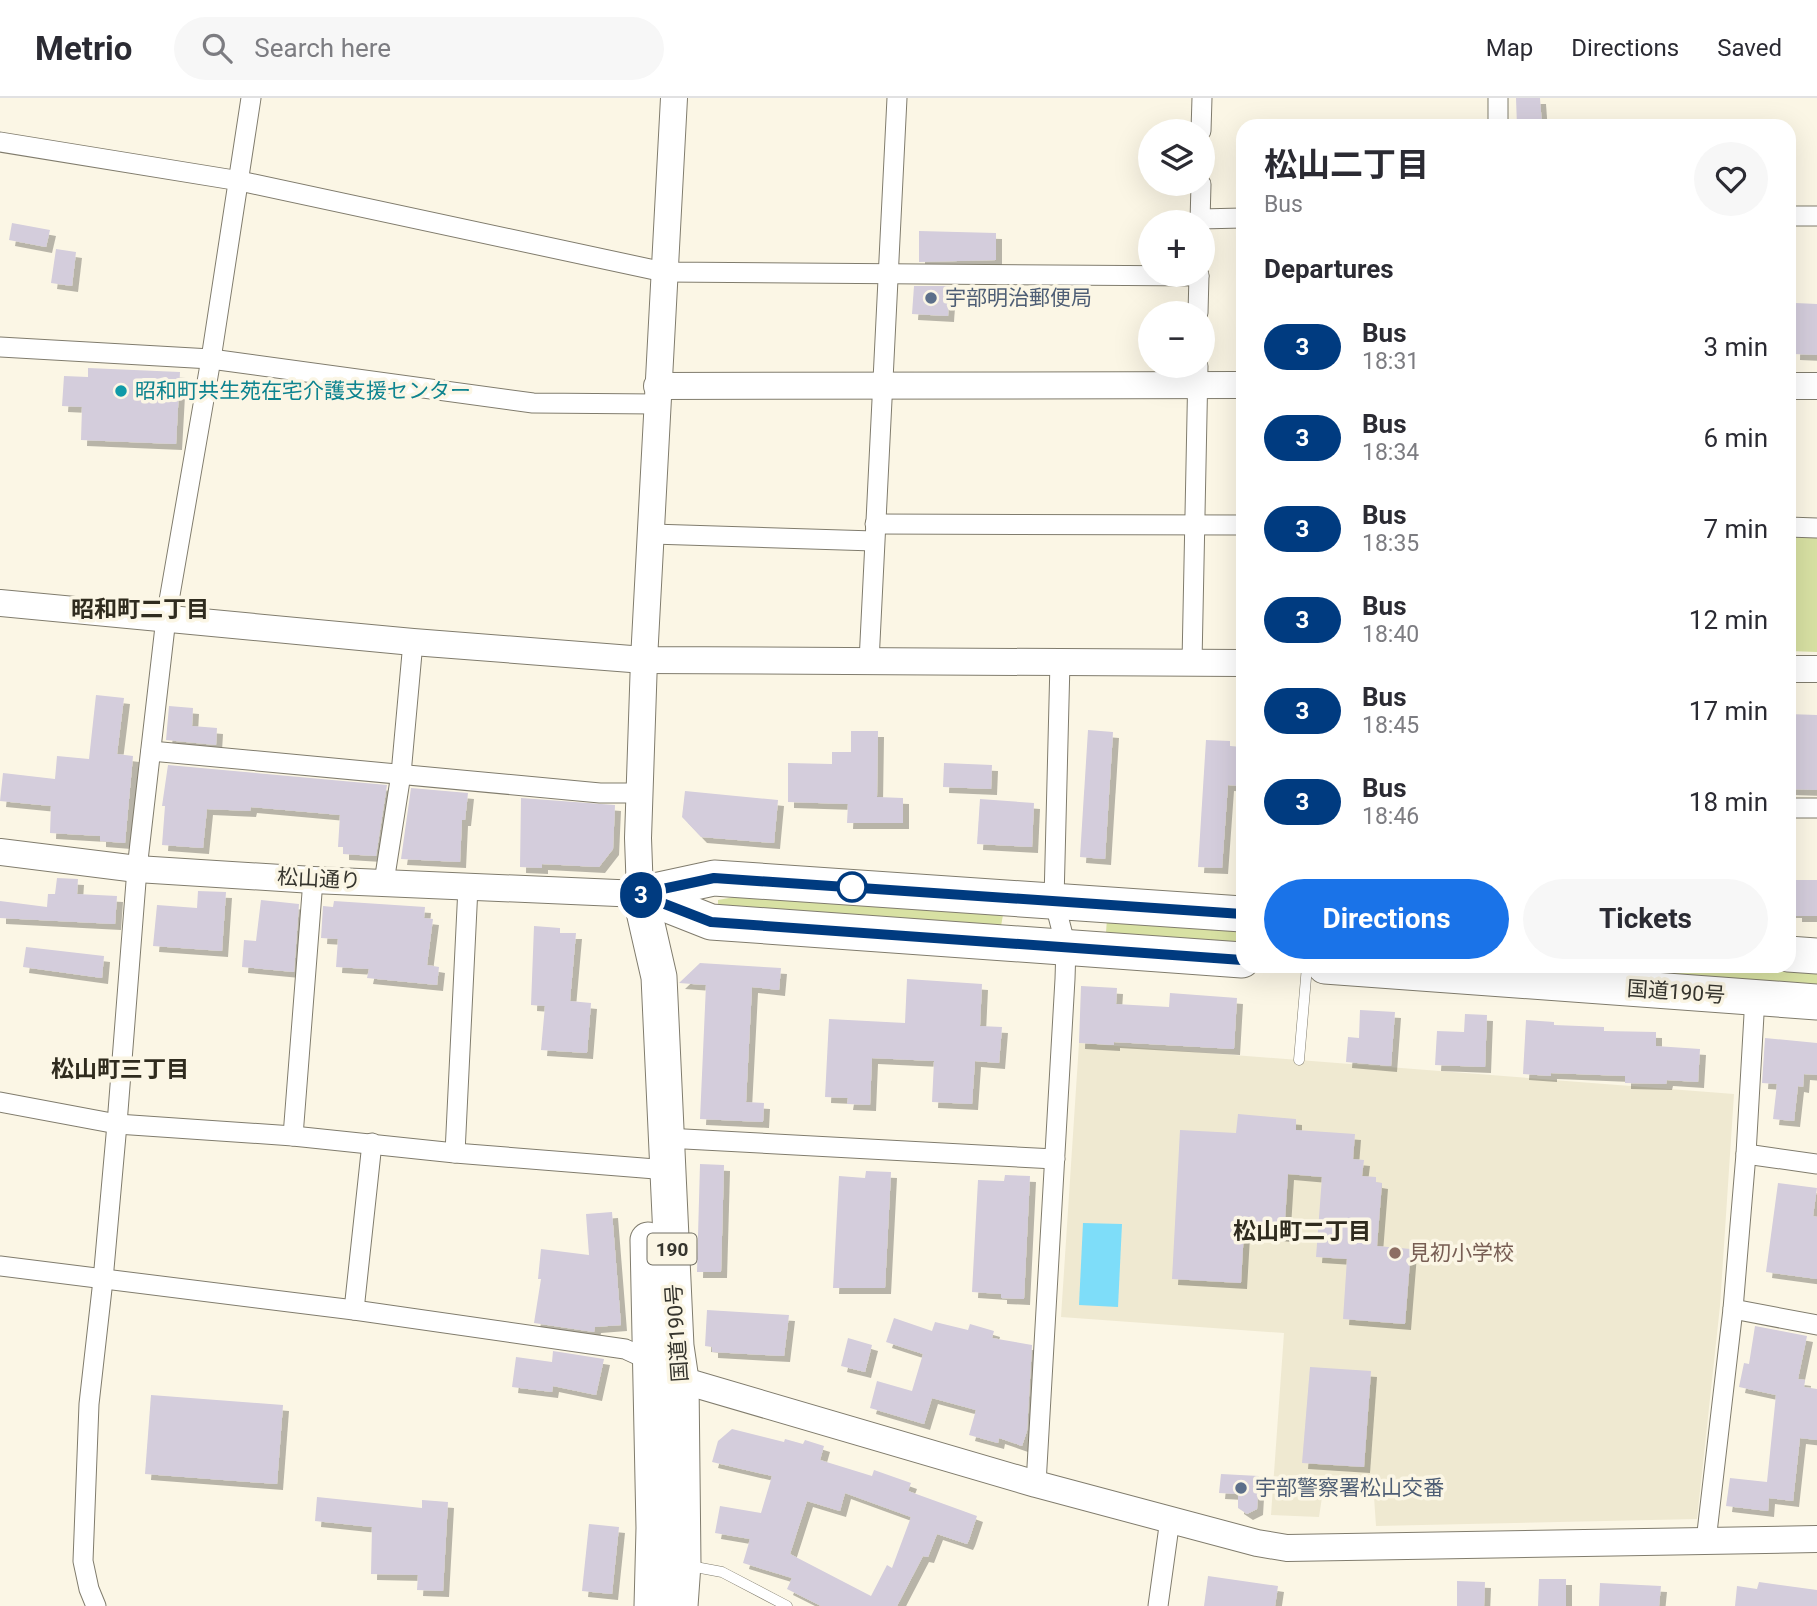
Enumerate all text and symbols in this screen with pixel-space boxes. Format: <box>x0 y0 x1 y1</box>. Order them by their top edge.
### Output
search box <box>174 17 664 80</box>
text: Metrio <box>35 29 132 68</box>
icon: search <box>198 29 236 67</box>
text: Search here <box>254 33 391 63</box>
text: Map <box>1486 34 1533 62</box>
text: Directions <box>1571 34 1679 62</box>
text: Saved <box>1717 34 1782 62</box>
map controls <box>1138 119 1215 378</box>
button: layers <box>1138 119 1215 196</box>
button: heart <box>1694 142 1768 216</box>
text: 松山二丁目 <box>1264 145 1429 184</box>
text: Bus <box>1264 191 1303 218</box>
button: + <box>1138 210 1215 287</box>
text: Departures <box>1264 254 1394 284</box>
place label: 宇部明治郵便局 <box>945 286 1092 310</box>
marker: 宇部明治郵便局 <box>923 290 939 306</box>
button: − <box>1138 301 1215 378</box>
text: Bus <box>1362 318 1407 348</box>
text: 3 min <box>1703 332 1768 362</box>
text: 3 <box>1296 333 1309 361</box>
text: 18:31 <box>1362 348 1419 375</box>
place label: 昭和町共生苑在宅介護支援センター <box>135 379 471 403</box>
marker: 昭和町共生苑在宅介護支援センター <box>113 383 129 399</box>
text: Bus <box>1362 409 1407 439</box>
text: 6 min <box>1703 423 1768 453</box>
text: 3 <box>1296 424 1309 452</box>
text: 18:34 <box>1362 439 1419 466</box>
text: Bus <box>1362 500 1407 530</box>
text: 7 min <box>1703 514 1768 544</box>
text: 3 <box>1296 515 1309 543</box>
text: 18:35 <box>1362 530 1419 557</box>
text: Bus <box>1362 591 1407 621</box>
district label: 昭和町二丁目 <box>71 596 209 623</box>
text: 12 min <box>1689 605 1768 635</box>
text: 3 <box>1296 606 1309 634</box>
text: 18:40 <box>1362 621 1419 648</box>
text: Bus <box>1362 682 1407 712</box>
text: 17 min <box>1689 696 1768 726</box>
text: 3 <box>1296 697 1309 725</box>
text: 18:45 <box>1362 712 1419 739</box>
text: Bus <box>1362 773 1407 803</box>
text: 18 min <box>1689 787 1768 817</box>
text: 3 <box>1296 788 1309 816</box>
text: 18:46 <box>1362 803 1419 830</box>
street label: 松山通り <box>276 865 362 893</box>
line badge: 3 <box>618 872 664 918</box>
unlabelled marker <box>837 872 867 902</box>
button: Directions <box>1264 879 1509 959</box>
button: Tickets <box>1523 879 1768 959</box>
text: 3 <box>634 881 648 909</box>
street label: 国道190号 <box>1626 977 1726 1007</box>
district label: 松山町三丁目 <box>51 1056 189 1083</box>
district label: 松山町二丁目 <box>1233 1218 1371 1245</box>
road number: 190 <box>648 1233 696 1264</box>
place label: 見初小学校 <box>1409 1241 1514 1265</box>
marker: 見初小学校 <box>1387 1245 1403 1261</box>
street label: 国道190号 <box>662 1283 692 1383</box>
place label: 宇部警察署松山交番 <box>1255 1476 1444 1500</box>
marker: 宇部警察署松山交番 <box>1233 1480 1249 1496</box>

